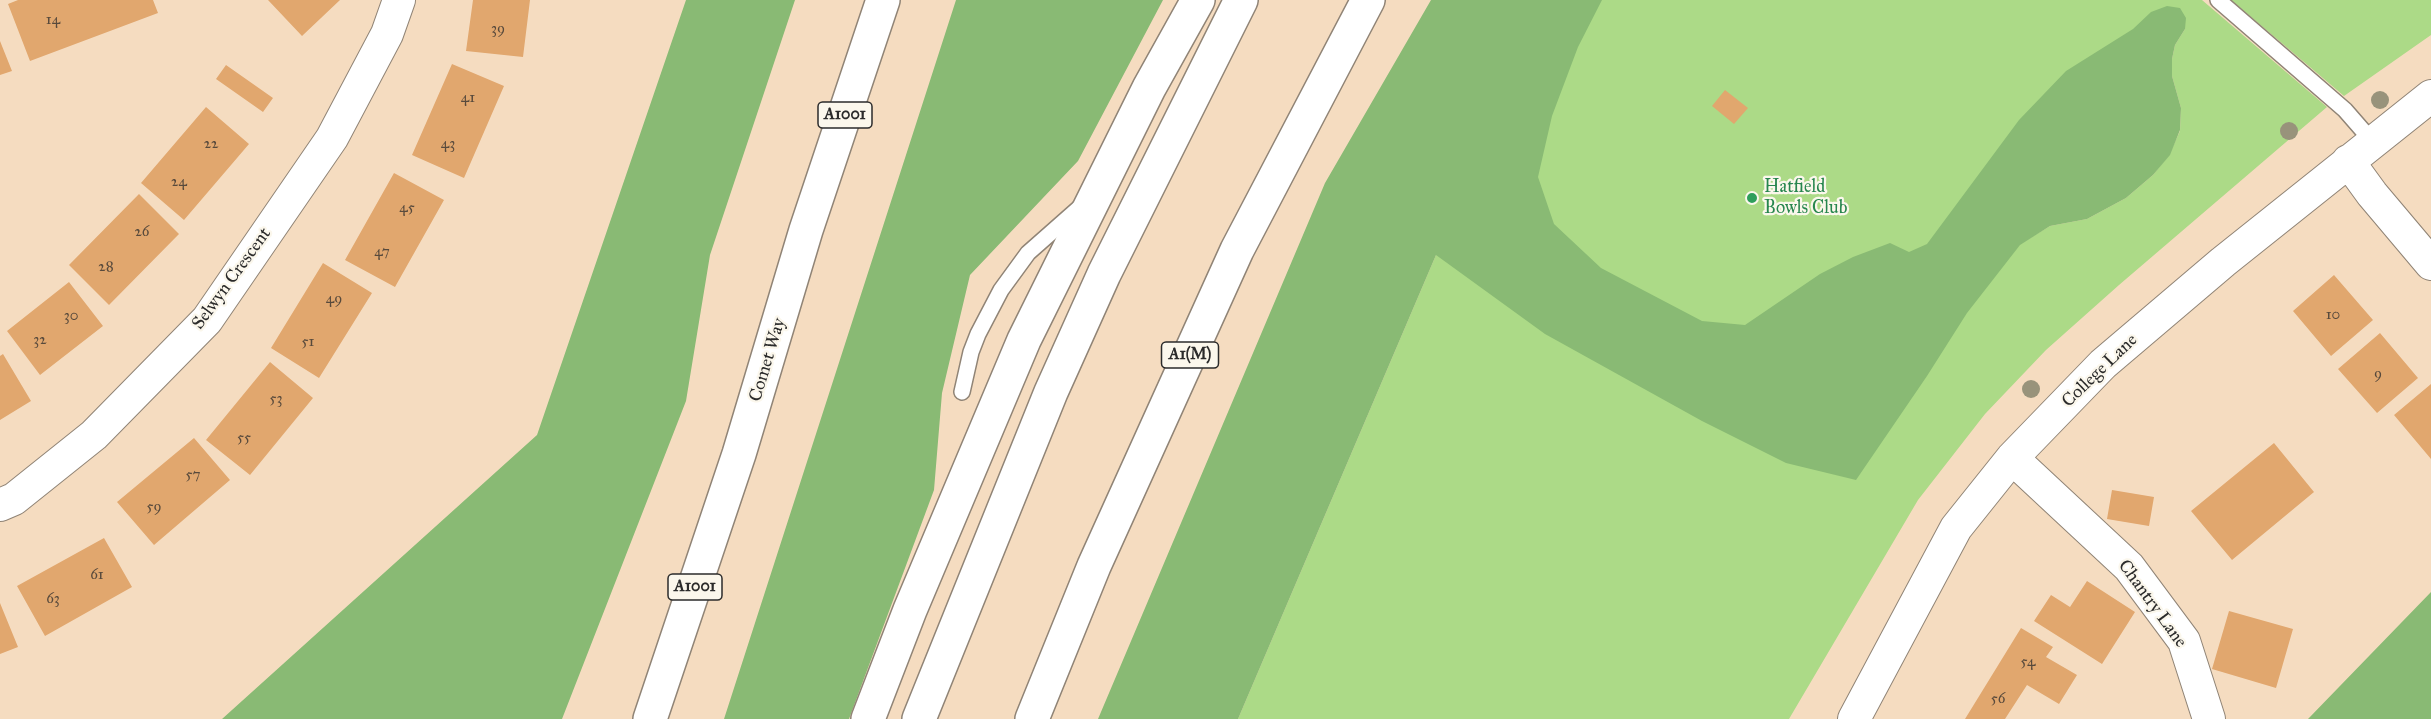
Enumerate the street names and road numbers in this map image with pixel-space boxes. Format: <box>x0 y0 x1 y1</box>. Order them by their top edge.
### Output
road number: A1001 <box>818 102 872 128</box>
street label: Selwyn Crescent <box>188 224 276 334</box>
street label: Comet Way <box>745 316 791 404</box>
street label: College Lane <box>2058 330 2142 412</box>
road number: A1(M) <box>1162 342 1218 368</box>
street label: Chantry Lane <box>2113 556 2191 652</box>
road number: A1001 <box>668 574 722 600</box>

